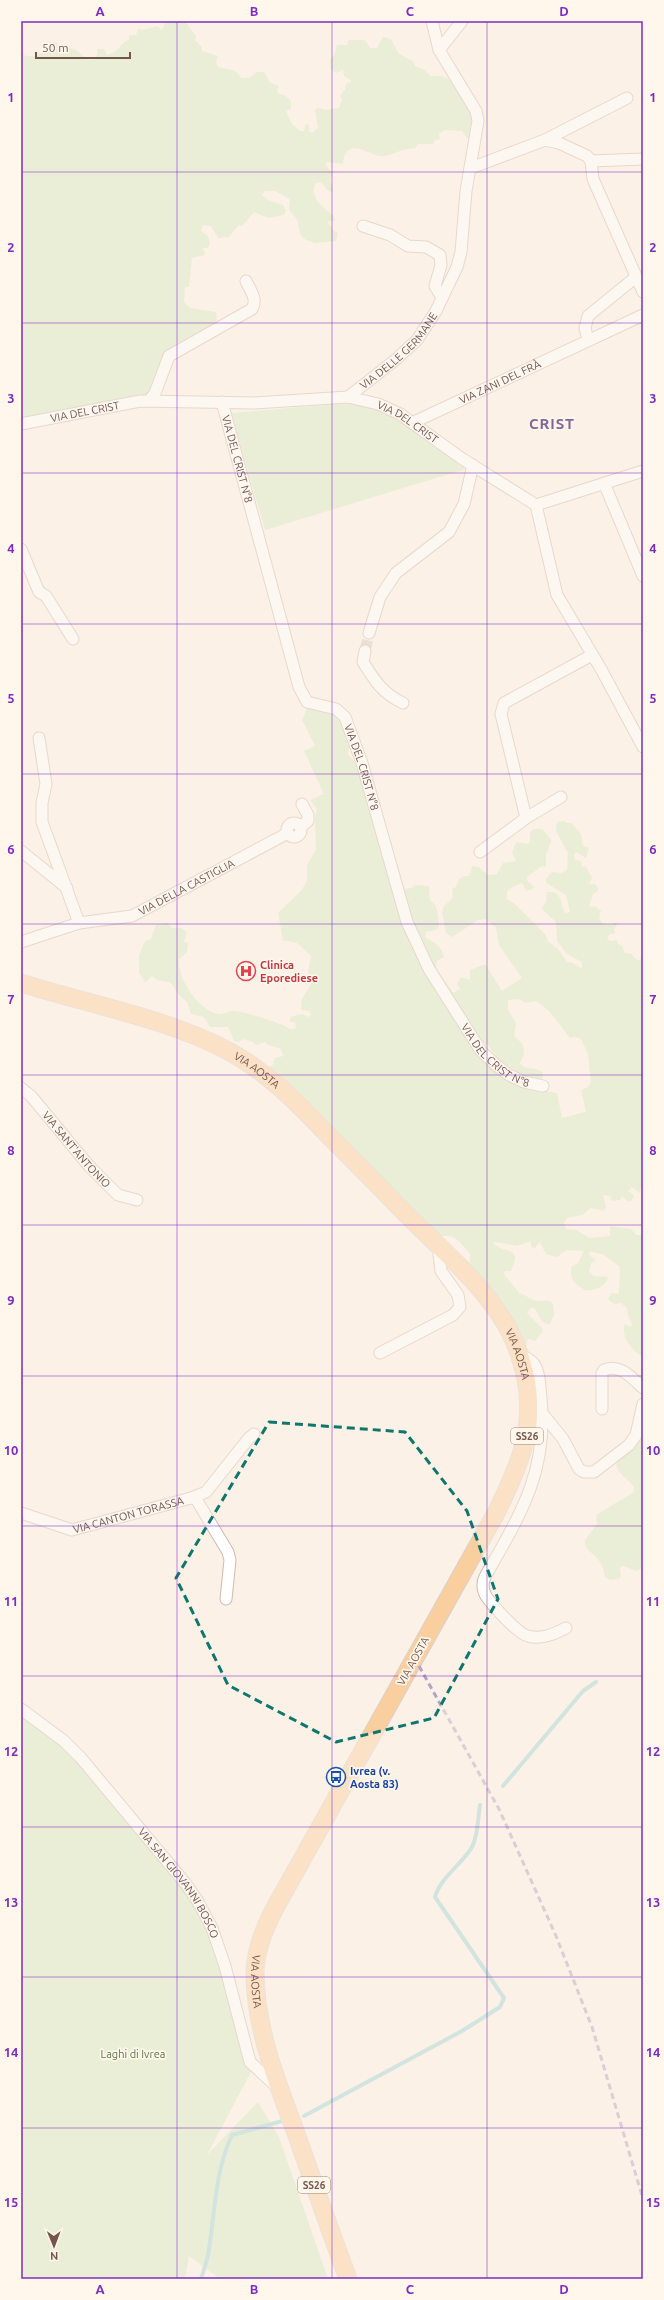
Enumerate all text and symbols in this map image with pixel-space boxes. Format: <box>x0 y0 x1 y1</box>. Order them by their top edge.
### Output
text: A <box>95 4 105 18</box>
text: B <box>250 4 259 18</box>
text: C <box>406 4 415 18</box>
text: D <box>559 4 569 18</box>
scale bar <box>36 34 130 60</box>
text: 50 m <box>42 41 69 54</box>
text: 1 <box>7 90 15 104</box>
text: 1 <box>649 90 657 104</box>
text: 2 <box>7 240 15 254</box>
text: 2 <box>649 240 657 254</box>
street label: VIA DELLE GERMANE <box>357 310 439 391</box>
street label: VIA ZANI DEL FRÀ <box>457 356 543 406</box>
text: 3 <box>7 391 15 405</box>
text: 3 <box>649 391 657 405</box>
street label: VIA DEL CRIST <box>375 398 440 446</box>
street label: VIA DEL CRIST <box>49 399 120 424</box>
street label: VIA DEL CRIST N°8 <box>220 414 255 504</box>
district label: CRIST <box>529 415 575 432</box>
text: 4 <box>7 541 15 555</box>
text: 4 <box>649 541 657 555</box>
text: 5 <box>7 691 15 705</box>
text: 5 <box>649 691 657 705</box>
street label: VIA DEL CRIST N°8 <box>342 722 381 812</box>
text: 6 <box>7 842 15 856</box>
text: 6 <box>649 842 657 856</box>
street label: VIA DELLA CASTIGLIA <box>136 856 237 917</box>
place label: Clinica Eporediese <box>260 959 318 984</box>
hospital icon: Clinica Eporediese <box>235 960 257 982</box>
text: 7 <box>7 992 15 1006</box>
text: 7 <box>649 992 657 1006</box>
street label: VIA DEL CRIST N°8 <box>459 1021 530 1089</box>
street label: VIA AOSTA <box>232 1050 283 1091</box>
street label: VIA SANT'ANTONIO <box>40 1109 113 1190</box>
text: 8 <box>7 1143 15 1157</box>
text: 8 <box>649 1143 657 1157</box>
text: 9 <box>7 1293 15 1307</box>
text: 9 <box>649 1293 657 1307</box>
street label: VIA AOSTA <box>503 1326 532 1382</box>
road number: SS26 <box>511 1428 543 1444</box>
text: 10 <box>4 1443 18 1457</box>
text: 10 <box>646 1443 660 1457</box>
street label: VIA CANTON TORASSA <box>72 1494 186 1535</box>
text: 11 <box>4 1594 18 1608</box>
text: 11 <box>646 1594 660 1608</box>
street label: VIA AOSTA <box>395 1634 432 1687</box>
text: 12 <box>4 1744 18 1758</box>
text: 12 <box>646 1744 660 1758</box>
place label: Ivrea (v. Aosta 83) <box>350 1765 399 1791</box>
bus stop icon: Ivrea (v. Aosta 83) <box>325 1766 347 1788</box>
street label: VIA SAN GIOVANNI BOSCO <box>136 1826 221 1940</box>
text: 13 <box>4 1895 18 1909</box>
text: 13 <box>646 1895 660 1909</box>
street label: VIA AOSTA <box>249 1954 264 2010</box>
text: 14 <box>4 2045 18 2059</box>
text: 14 <box>646 2045 660 2059</box>
park label: Laghi di Ivrea <box>101 2048 165 2060</box>
road number: SS26 <box>298 2177 330 2193</box>
text: 15 <box>4 2195 18 2209</box>
text: 15 <box>646 2195 660 2209</box>
north arrow <box>34 2226 74 2266</box>
text: N <box>50 2250 58 2262</box>
text: A <box>95 2282 105 2296</box>
text: B <box>250 2282 259 2296</box>
text: C <box>406 2282 415 2296</box>
text: D <box>559 2282 569 2296</box>

